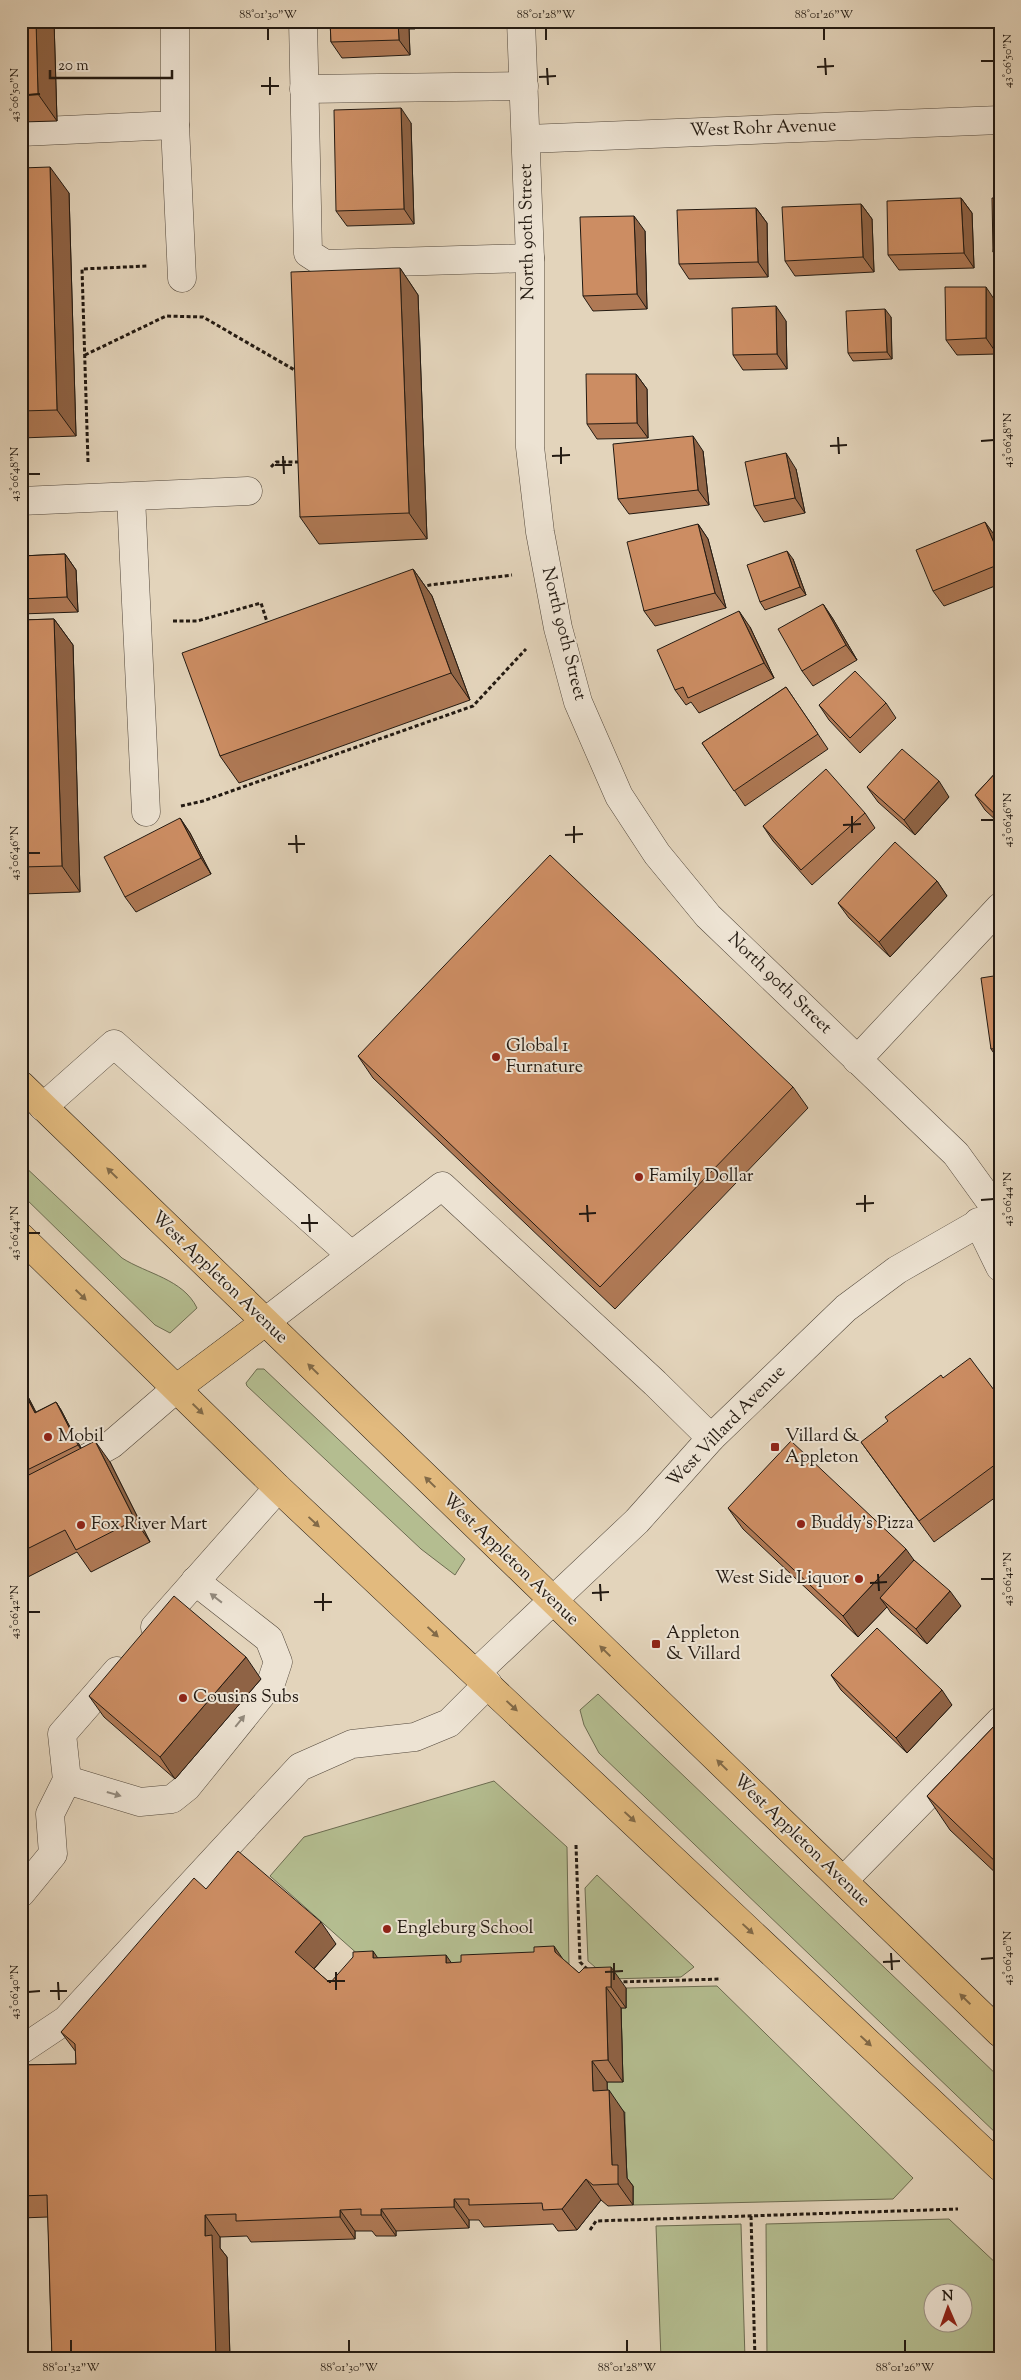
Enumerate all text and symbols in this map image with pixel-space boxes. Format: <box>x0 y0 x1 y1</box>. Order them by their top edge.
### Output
text: 88°01'30"W <box>239 6 297 24</box>
text: 88°01'28"W <box>517 6 576 24</box>
text: 88°01'26"W <box>795 6 854 24</box>
text: 43°06'50"N <box>999 34 1017 88</box>
scale bar <box>50 48 172 80</box>
text: 20 m <box>58 56 89 77</box>
text: 43°06'50"N <box>6 68 24 122</box>
street label: West Rohr Avenue <box>689 113 837 145</box>
street label: North 90th Street <box>514 164 542 300</box>
text: 43°06'48"N <box>999 412 1017 467</box>
text: 43°06'48"N <box>6 446 24 501</box>
street label: North 90th Street <box>534 565 592 703</box>
text: 43°06'46"N <box>999 792 1017 847</box>
text: 43°06'46"N <box>6 825 24 880</box>
street label: North 90th Street <box>721 927 837 1041</box>
place label: Global 1 Furnature <box>506 1034 583 1081</box>
marker: Global 1 Furnature <box>490 1051 502 1063</box>
place label: Family Dollar <box>649 1164 754 1190</box>
one-way arrow <box>106 1167 118 1179</box>
marker: Family Dollar <box>633 1171 645 1183</box>
text: 43°06'44"N <box>999 1171 1017 1226</box>
text: 43°06'44"N <box>6 1205 24 1260</box>
street label: West Appleton Avenue <box>145 1206 293 1350</box>
one-way arrow <box>75 1289 87 1301</box>
street label: West Villard Avenue <box>662 1360 792 1494</box>
one-way arrow <box>308 1363 320 1375</box>
one-way arrow <box>191 1403 203 1415</box>
place label: Mobil <box>58 1424 104 1450</box>
place label: Villard & Appleton <box>785 1424 859 1471</box>
marker: Mobil <box>42 1431 54 1443</box>
marker: Villard & Appleton <box>769 1441 781 1453</box>
one-way arrow <box>424 1476 436 1488</box>
street label: West Appleton Avenue <box>436 1488 584 1632</box>
place label: Buddy's Pizza <box>811 1511 914 1537</box>
place label: Fox River Mart <box>91 1512 207 1538</box>
one-way arrow <box>308 1516 320 1528</box>
marker: Buddy's Pizza <box>795 1518 807 1530</box>
marker: Fox River Mart <box>75 1519 87 1531</box>
text: 43°06'42"N <box>999 1552 1017 1606</box>
place label: West Side Liquor <box>715 1566 849 1592</box>
marker: West Side Liquor <box>853 1573 865 1585</box>
text: 43°06'42"N <box>6 1585 24 1639</box>
one-way arrow <box>210 1593 223 1603</box>
place label: Appleton & Villard <box>666 1621 740 1668</box>
one-way arrow <box>427 1626 439 1638</box>
marker: Appleton & Villard <box>650 1638 662 1650</box>
one-way arrow <box>599 1645 611 1657</box>
place label: Cousins Subs <box>193 1685 299 1711</box>
marker: Cousins Subs <box>177 1692 189 1704</box>
one-way arrow <box>506 1700 518 1712</box>
one-way arrow <box>234 1715 245 1728</box>
one-way arrow <box>716 1759 728 1771</box>
street label: West Appleton Avenue <box>727 1769 875 1913</box>
one-way arrow <box>107 1790 122 1798</box>
one-way arrow <box>624 1811 636 1823</box>
place label: Engleburg School <box>397 1916 534 1942</box>
marker: Engleburg School <box>381 1923 393 1935</box>
one-way arrow <box>742 1923 754 1935</box>
text: 43°06'40"N <box>999 1930 1017 1985</box>
text: 43°06'40"N <box>6 1964 24 2019</box>
one-way arrow <box>959 1993 971 2005</box>
one-way arrow <box>860 2035 872 2047</box>
north arrow <box>924 2282 974 2332</box>
text: N <box>942 2287 954 2307</box>
text: 88°01'32"W <box>42 2359 100 2377</box>
text: 88°01'30"W <box>320 2359 378 2377</box>
text: 88°01'28"W <box>598 2359 657 2377</box>
text: 88°01'26"W <box>876 2359 935 2377</box>

